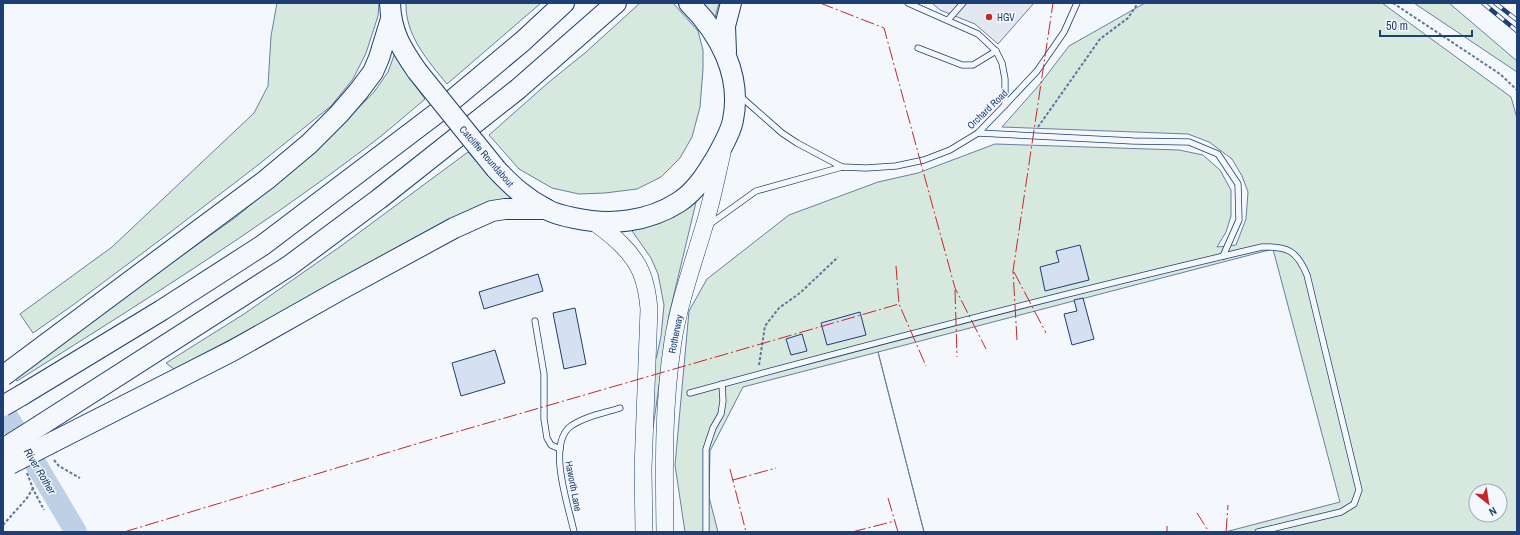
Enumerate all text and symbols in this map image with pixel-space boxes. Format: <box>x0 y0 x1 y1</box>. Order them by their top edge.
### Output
place label: HGV <box>997 11 1015 24</box>
marker: HGV <box>984 12 994 22</box>
scale bar <box>1380 12 1472 38</box>
text: 50 m <box>1386 18 1408 34</box>
street label: Orchard Road <box>964 87 1010 132</box>
street label: Catcliffe Roundabout <box>456 123 517 190</box>
street label: Rotherway <box>665 313 686 355</box>
water label: River Rother <box>21 445 60 497</box>
street label: Haworth Lane <box>562 460 585 513</box>
north arrow <box>1468 483 1508 523</box>
text: N <box>1487 504 1499 519</box>

